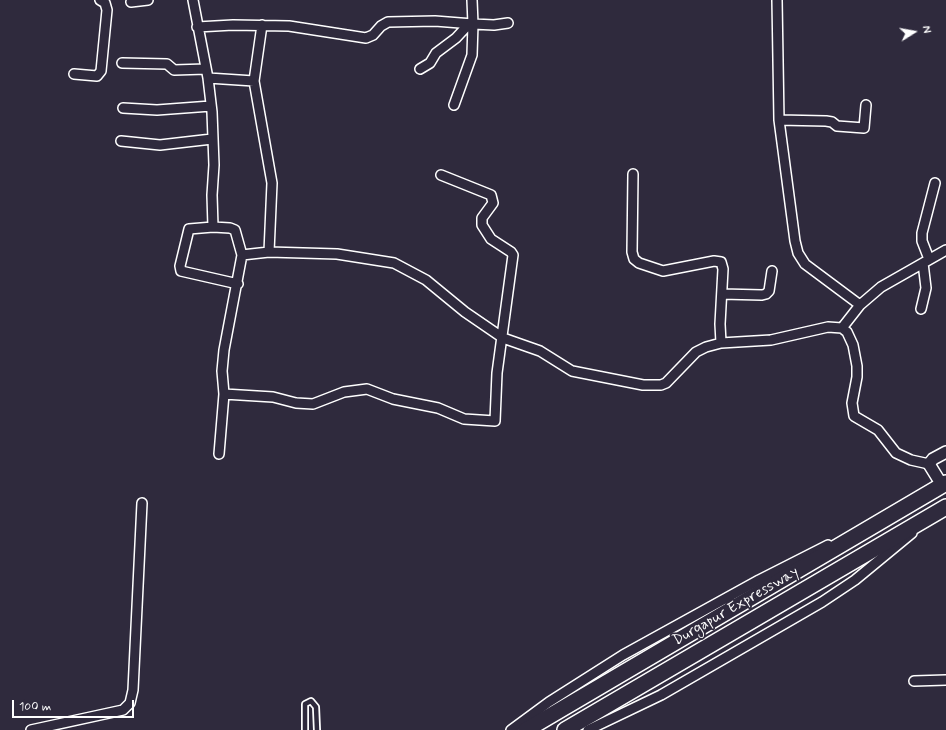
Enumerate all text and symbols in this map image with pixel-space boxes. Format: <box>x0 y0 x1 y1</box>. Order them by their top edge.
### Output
north arrow <box>894 12 934 52</box>
text: N <box>918 25 933 35</box>
street label: Durgapur Expressway <box>670 564 802 650</box>
scale bar <box>14 692 136 718</box>
text: 100 m <box>19 699 51 715</box>

